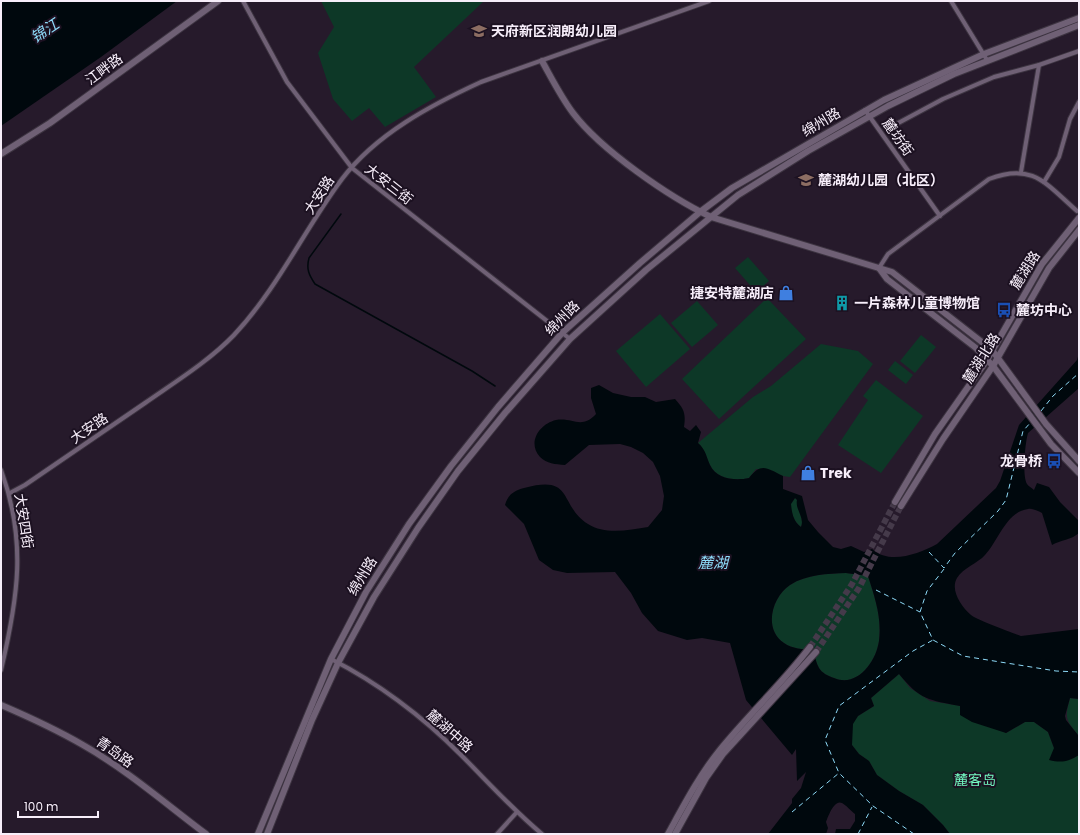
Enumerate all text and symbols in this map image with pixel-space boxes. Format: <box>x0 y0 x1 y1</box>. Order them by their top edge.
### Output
water label: 锦江 <box>26 12 65 48</box>
place label: 天府新区润朗幼儿园 <box>491 21 617 41</box>
school or university icon: 天府新区润朗幼儿园 <box>470 22 488 40</box>
street label: 江畔路 <box>81 49 127 89</box>
street label: 绵州路 <box>798 103 844 141</box>
street label: 麓坊街 <box>878 114 918 160</box>
street label: 大安三街 <box>361 159 417 209</box>
place label: 麓湖幼儿园（北区） <box>818 170 944 190</box>
school or university icon: 麓湖幼儿园（北区） <box>797 171 815 189</box>
street label: 大安路 <box>299 172 339 218</box>
street label: 麓湖路 <box>1005 247 1045 293</box>
place label: 捷安特麓湖店 <box>690 283 774 303</box>
shop icon: 捷安特麓湖店 <box>777 284 795 302</box>
place label: 一片森林儿童博物馆 <box>854 293 980 313</box>
building icon: 一片森林儿童博物馆 <box>833 294 851 312</box>
street label: 绵州路 <box>540 296 584 340</box>
place label: 麓坊中心 <box>1016 300 1072 320</box>
bus stop icon: 麓坊中心 <box>995 301 1013 319</box>
street label: 麓湖北路 <box>958 329 1004 387</box>
street label: 大安路 <box>66 408 112 448</box>
place label: 龙骨桥 <box>1000 451 1042 471</box>
bus stop icon: 龙骨桥 <box>1045 452 1063 470</box>
place label: Trek <box>820 463 852 483</box>
shop icon: Trek <box>799 464 817 482</box>
street label: 大安四街 <box>10 492 38 550</box>
water label: 麓湖 <box>698 552 730 573</box>
street label: 绵州路 <box>343 553 381 599</box>
street label: 麓湖中路 <box>423 705 477 757</box>
street label: 青岛路 <box>92 732 138 772</box>
park label: 麓客岛 <box>954 770 996 790</box>
scale bar <box>18 793 98 819</box>
text: 100 m <box>24 798 58 815</box>

